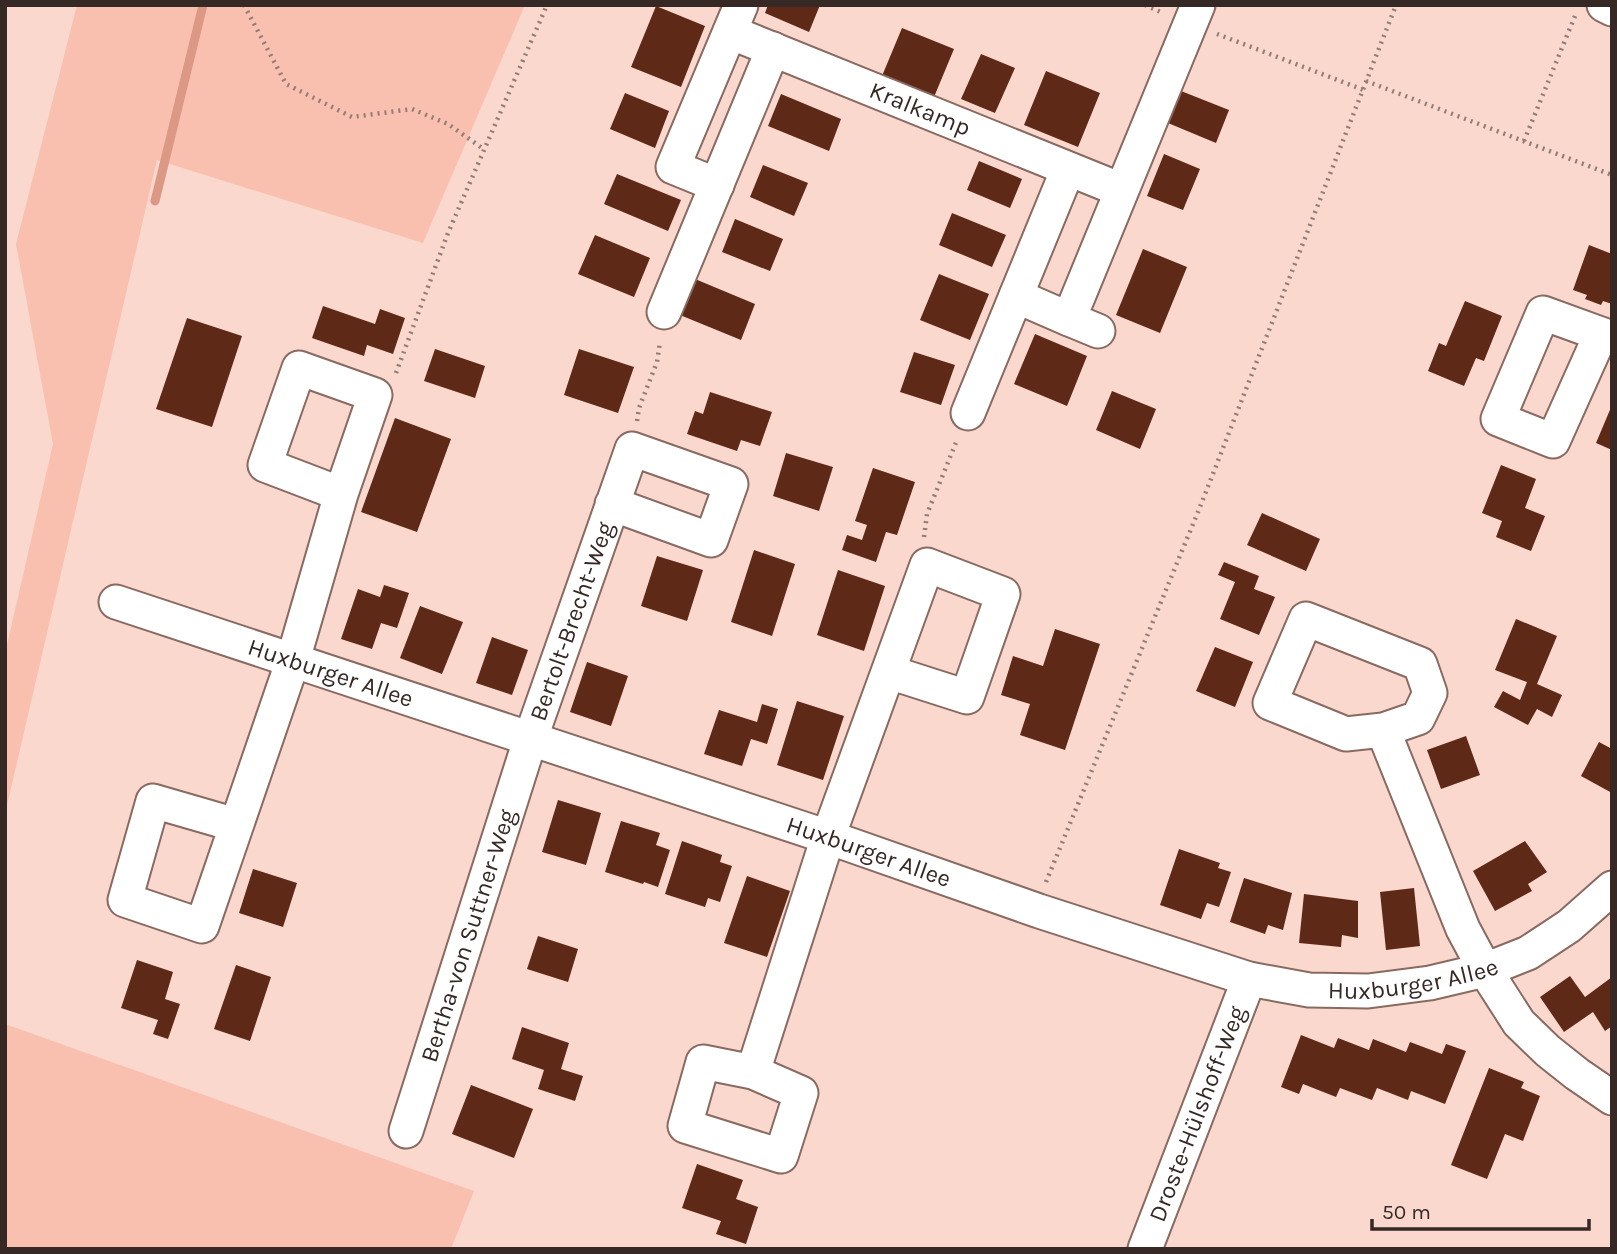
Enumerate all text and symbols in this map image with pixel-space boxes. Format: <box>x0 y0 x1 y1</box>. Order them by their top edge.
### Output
street label: Kralkamp <box>865 76 975 142</box>
street label: Bertolt-Brecht-Weg <box>524 518 620 725</box>
street label: Huxburger Allee <box>244 633 417 713</box>
street label: Bertha-von Suttner-Weg <box>415 805 521 1066</box>
street label: Huxburger Allee <box>783 810 955 893</box>
street label: Huxburger Allee <box>1328 952 1502 1005</box>
street label: Droste-Hülshoff-Weg <box>1143 1001 1251 1226</box>
scale bar <box>1372 1188 1589 1232</box>
text: 50 m <box>1382 1200 1431 1224</box>

